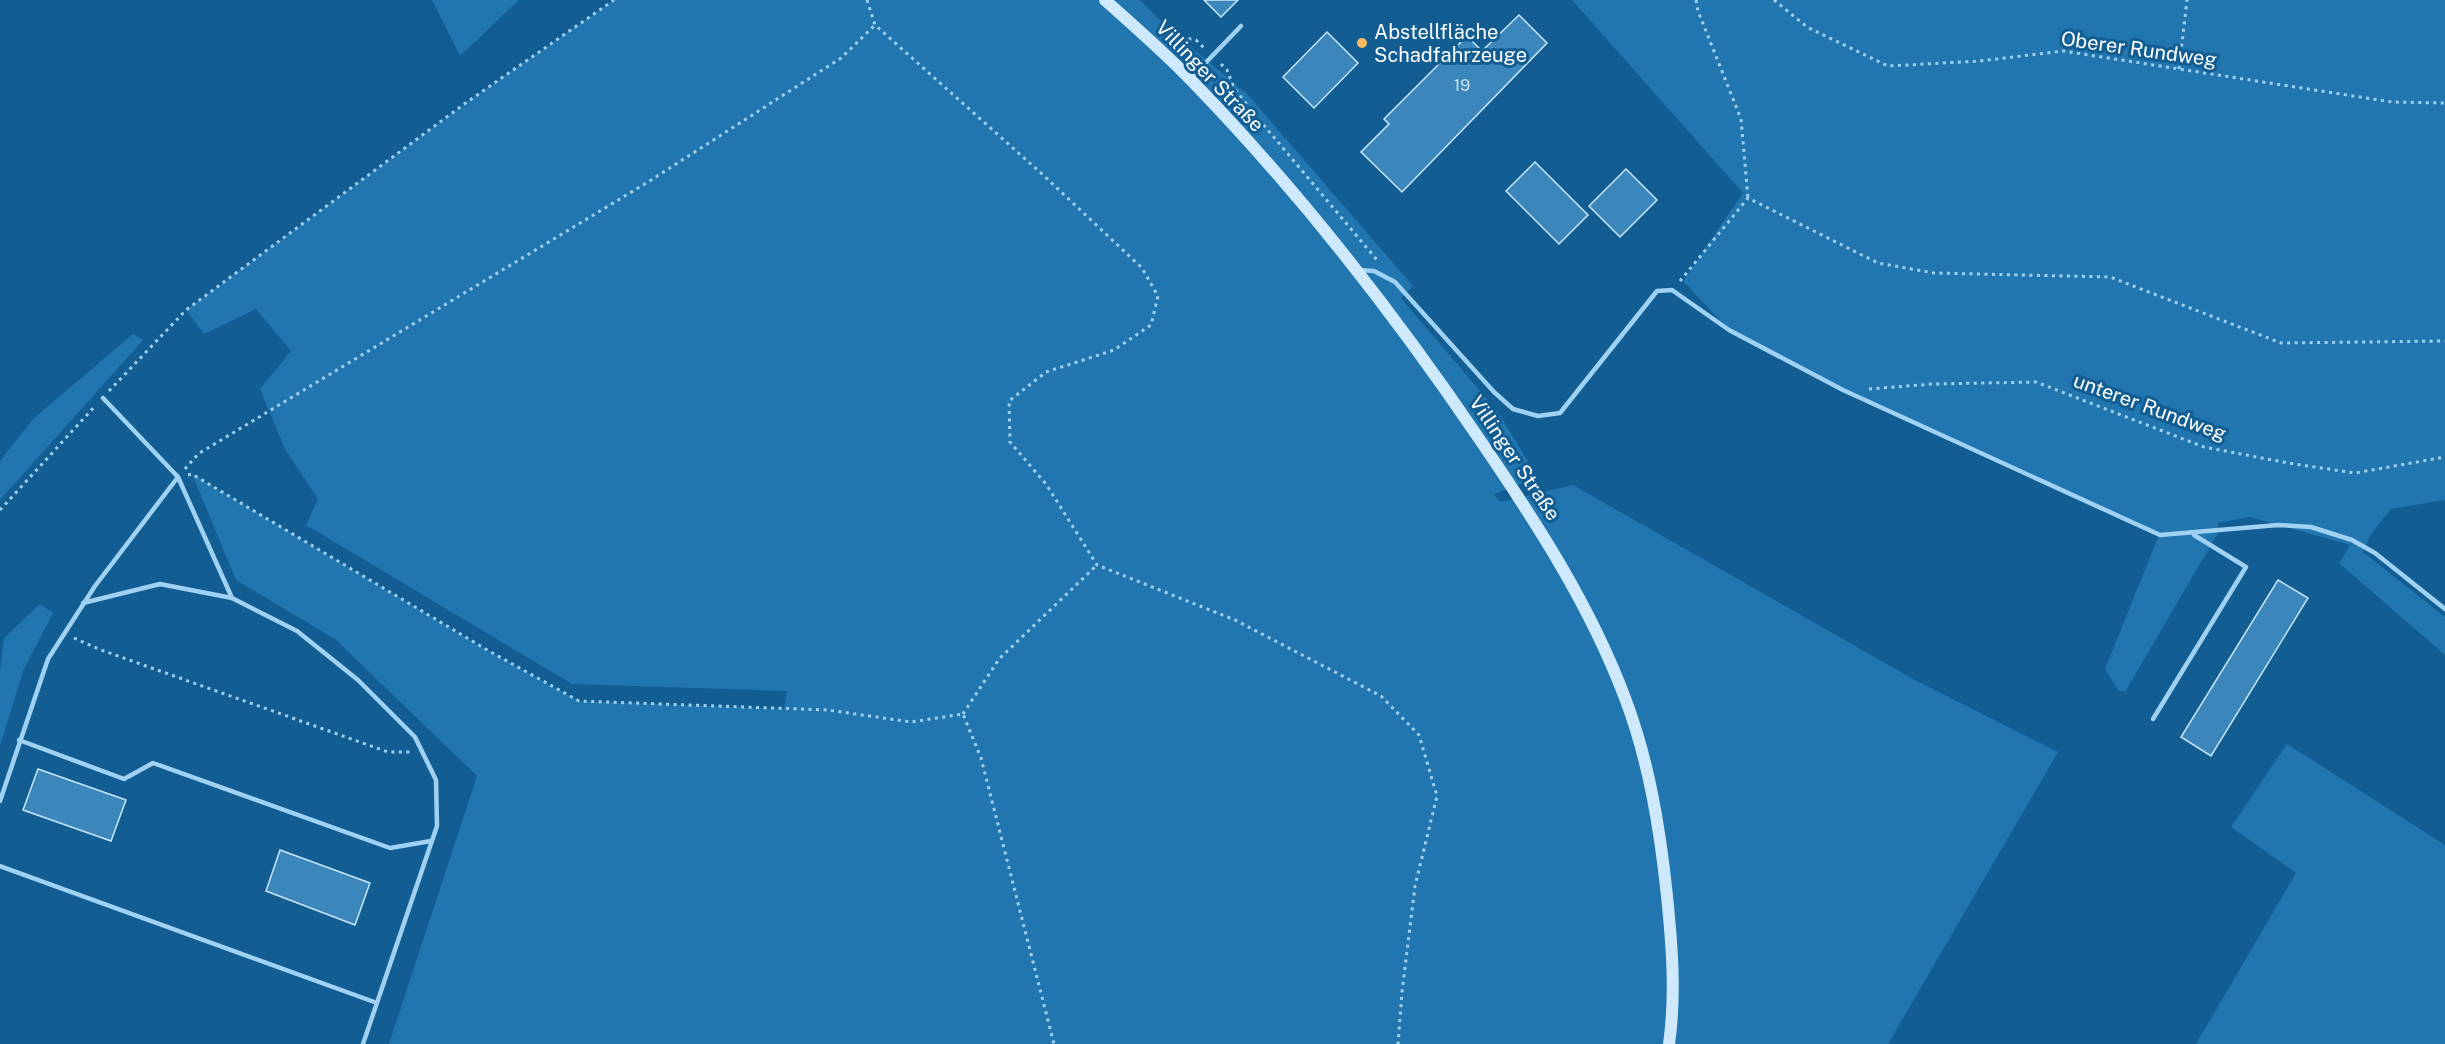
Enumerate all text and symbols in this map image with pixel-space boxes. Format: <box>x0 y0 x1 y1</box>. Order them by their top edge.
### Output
street label: Villinger Straße <box>1151 15 1269 137</box>
place label: Abstellfläche Schadfahrzeuge <box>1374 20 1527 67</box>
street label: Oberer Rundweg <box>2060 26 2218 72</box>
marker: Abstellfläche Schadfahrzeuge <box>1355 36 1369 50</box>
house number: 19 <box>1454 76 1470 95</box>
street label: unterer Rundweg <box>2070 368 2230 446</box>
street label: Villinger Straße <box>1464 391 1566 525</box>

